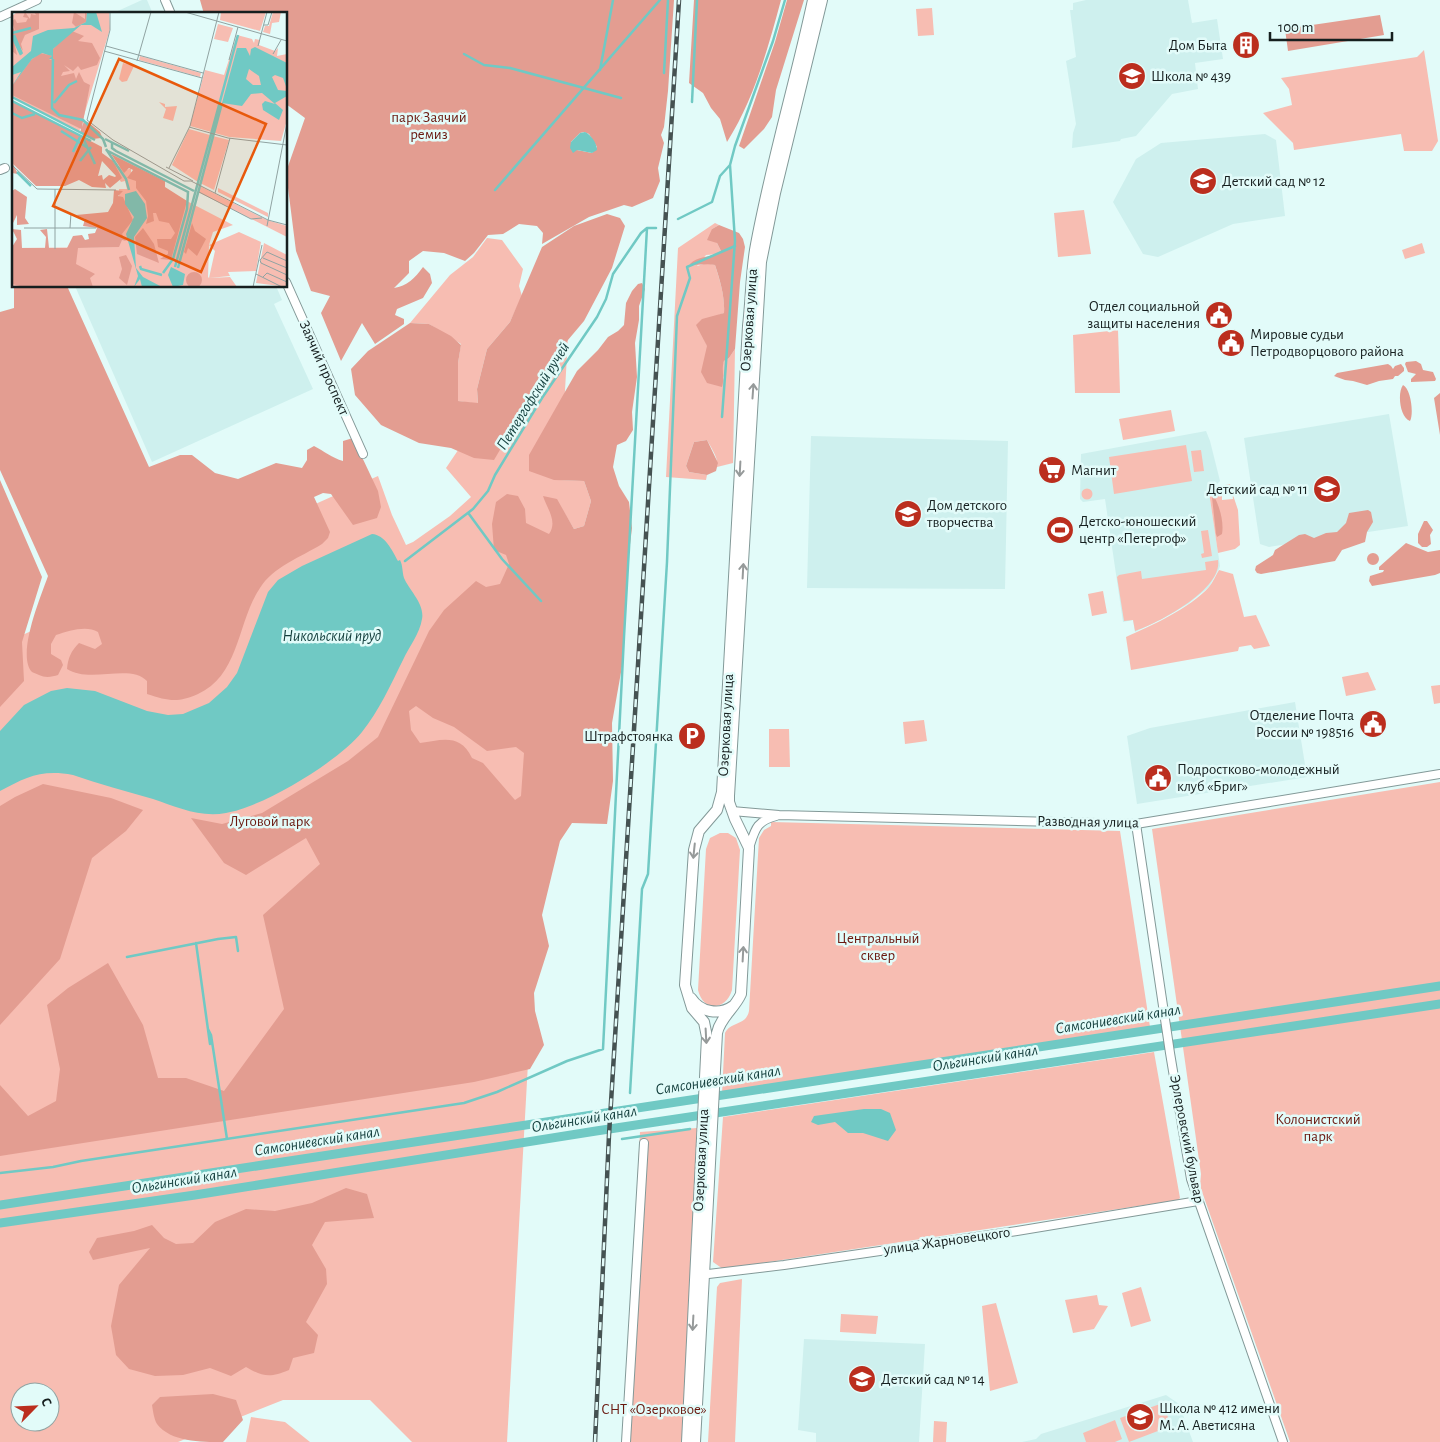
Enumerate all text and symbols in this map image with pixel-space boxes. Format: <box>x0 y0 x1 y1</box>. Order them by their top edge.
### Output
scale bar <box>1270 10 1392 42</box>
inset map <box>12 12 288 288</box>
text: 100 m <box>1278 20 1313 35</box>
building icon: Дом Быта <box>1231 30 1261 60</box>
place label: Дом Быта <box>1169 38 1227 53</box>
school or university icon: Школа № 439 <box>1117 61 1147 91</box>
place label: Школа № 439 <box>1151 69 1231 84</box>
park label: парк Заячий ремиз <box>391 110 467 142</box>
school or university icon: Детский сад № 12 <box>1188 166 1218 196</box>
place label: Детский сад № 12 <box>1222 174 1325 189</box>
street label: Озерковая улица <box>738 268 760 372</box>
place label: Отдел социальной защиты населения <box>1087 299 1200 331</box>
public building icon: Отдел социальной защиты населения <box>1204 300 1234 330</box>
street label: Заячий проспект <box>296 318 352 418</box>
place label: Мировые судьи Петродворцового района <box>1250 327 1404 359</box>
public building icon: Мировые судьи Петродворцового района <box>1216 328 1246 358</box>
water label: Петергофский ручей <box>494 339 573 453</box>
one-way arrow <box>749 383 758 399</box>
supermarket icon: Магнит <box>1037 455 1067 485</box>
one-way arrow <box>735 460 744 476</box>
place label: Магнит <box>1071 463 1117 478</box>
school or university icon: Детский сад № 11 <box>1312 474 1342 504</box>
place label: Детский сад № 11 <box>1206 482 1308 497</box>
place label: Дом детского творчества <box>926 498 1007 530</box>
school or university icon: Дом детского творчества <box>893 499 923 529</box>
place label: Детско-юношеский центр «Петергоф» <box>1079 514 1196 546</box>
sports icon: Детско-юношеский центр «Петергоф» <box>1045 515 1075 545</box>
one-way arrow <box>739 563 748 579</box>
water label: Никольский пруд <box>283 628 381 645</box>
street label: Озерковая улица <box>716 673 736 777</box>
place label: Отделение Почта России № 198516 <box>1249 708 1354 740</box>
public building icon: Отделение Почта России № 198516 <box>1358 709 1388 739</box>
parking icon: Штрафстоянка <box>677 721 707 751</box>
place label: Штрафстоянка <box>584 729 673 744</box>
place label: Подростково-молодежный клуб «Бриг» <box>1177 762 1340 794</box>
public building icon: Подростково-молодежный клуб «Бриг» <box>1143 763 1173 793</box>
park label: Луговой парк <box>230 814 310 829</box>
street label: Разводная улица <box>1037 814 1139 830</box>
one-way arrow <box>689 843 699 859</box>
park label: Центральный сквер <box>836 931 920 963</box>
one-way arrow <box>738 947 748 963</box>
water label: Самсониевский канал <box>1054 1001 1182 1037</box>
one-way arrow <box>702 1028 711 1044</box>
water label: Ольгинский канал <box>931 1042 1039 1074</box>
water label: Самсониевский канал <box>654 1062 782 1098</box>
street label: Эрлеровский бульвар <box>1167 1073 1207 1205</box>
water label: Ольгинский канал <box>530 1103 638 1135</box>
street label: Озерковая улица <box>691 1108 711 1212</box>
park label: Колонистский парк <box>1275 1112 1361 1144</box>
water label: Самсониевский канал <box>253 1123 381 1159</box>
water label: Ольгинский канал <box>130 1164 238 1196</box>
street label: улица Жарновецкого <box>882 1225 1011 1257</box>
one-way arrow <box>688 1315 697 1331</box>
school or university icon: Детский сад № 14 <box>847 1364 877 1394</box>
place label: Детский сад № 14 <box>881 1372 985 1387</box>
north arrow <box>10 1382 60 1432</box>
text: С <box>38 1396 54 1409</box>
place label: Школа № 412 имени М. А. Аветисяна <box>1159 1401 1280 1433</box>
park label: СНТ «Озерковое» <box>601 1402 707 1417</box>
school or university icon: Школа № 412 имени М. А. Аветисяна <box>1125 1402 1155 1432</box>

